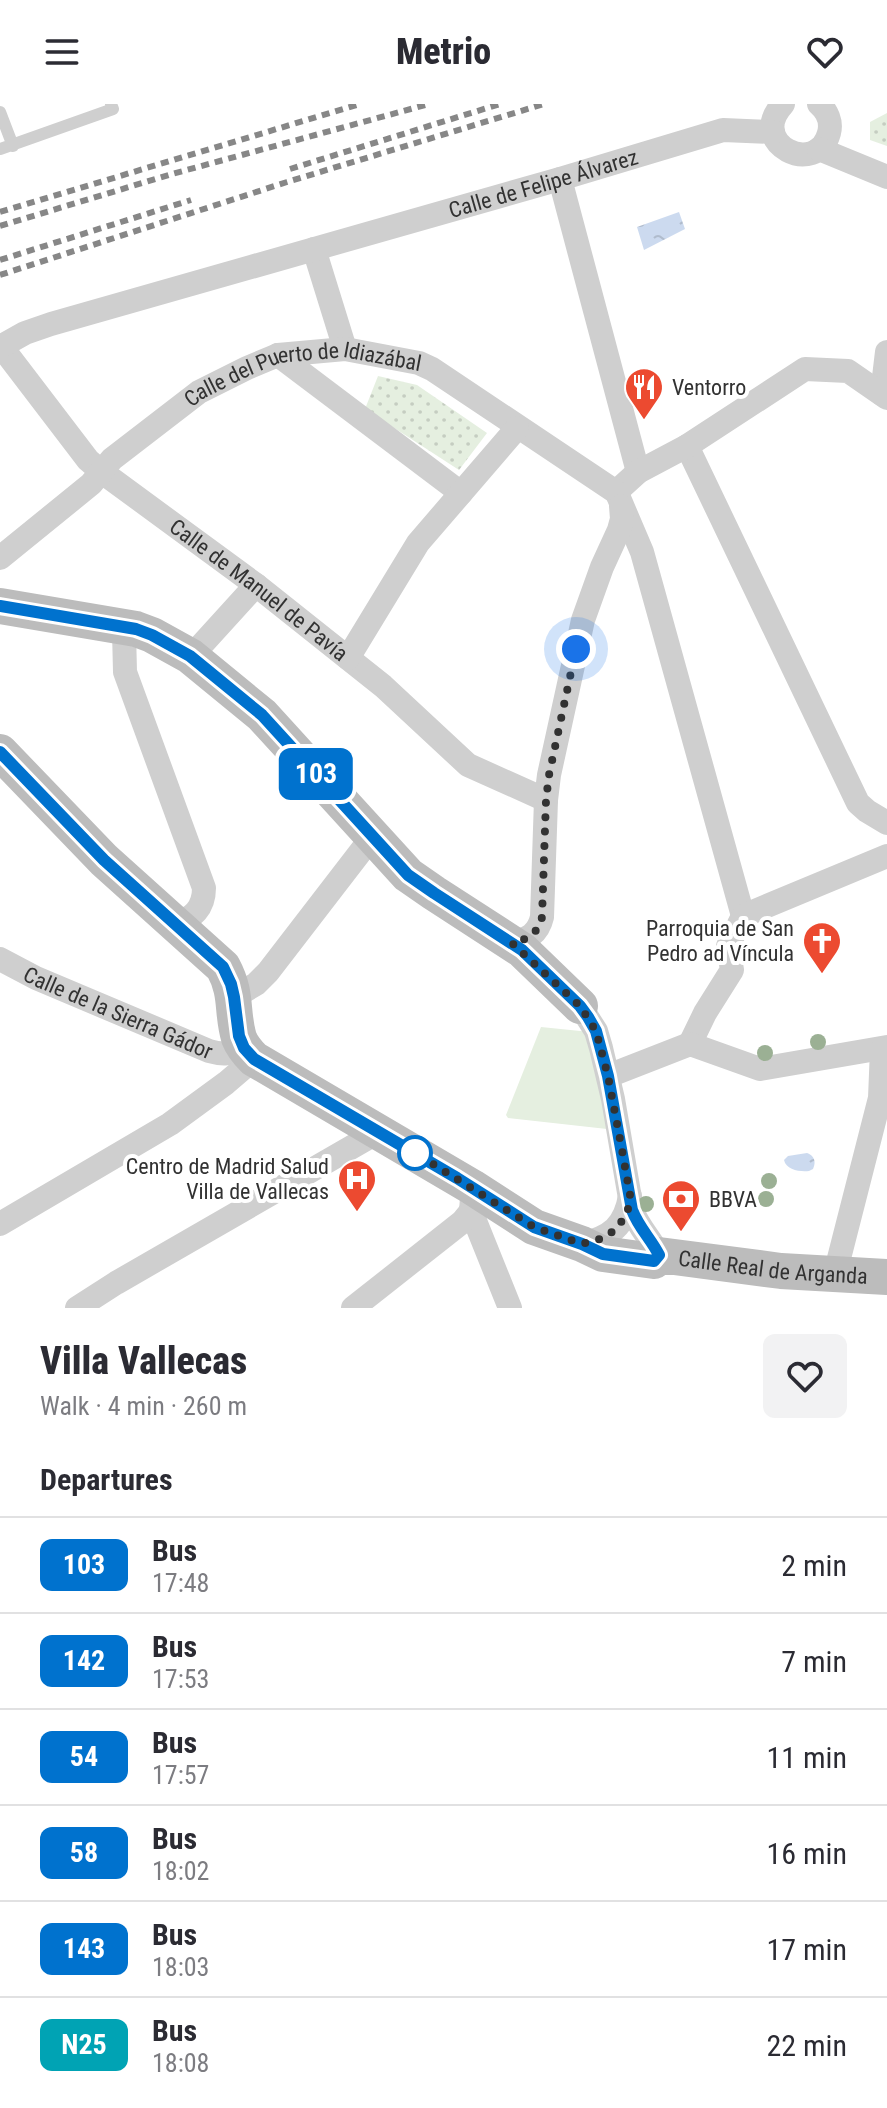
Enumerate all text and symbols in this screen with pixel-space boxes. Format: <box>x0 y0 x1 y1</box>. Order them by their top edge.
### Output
icon: menu <box>40 30 84 74</box>
icon: heart <box>803 30 847 74</box>
text: Metrio <box>396 31 491 73</box>
street label: Calle de Felipe Álvarez <box>446 144 641 223</box>
street label: Calle del Puerto de Idiazábal <box>179 337 423 412</box>
restaurant icon: Ventorro <box>623 366 665 421</box>
place label: Ventorro <box>672 375 746 400</box>
street label: Calle de Manuel de Pavía <box>165 514 353 666</box>
your location <box>556 629 596 669</box>
line badge: 103 <box>270 748 362 800</box>
text: 103 <box>295 757 337 790</box>
place label: Parroquia de San Pedro ad Víncula <box>646 916 794 966</box>
church icon: Parroquia de San Pedro ad Víncula <box>801 920 843 975</box>
street label: Calle de la Sierra Gádor <box>19 962 217 1064</box>
unlabelled marker <box>398 1136 432 1170</box>
place label: Centro de Madrid Salud Villa de Vallecas <box>126 1154 329 1204</box>
hospital icon: Centro de Madrid Salud Villa de Vallecas <box>336 1158 378 1213</box>
bank icon: BBVA <box>660 1178 702 1233</box>
place label: BBVA <box>709 1187 757 1212</box>
street label: Calle Real de Arganda <box>677 1246 868 1289</box>
button: heart <box>763 1334 847 1418</box>
text: Villa Vallecas <box>40 1339 247 1383</box>
text: Walk · 4 min · 260 m <box>40 1391 247 1421</box>
text: Departures <box>40 1462 173 1497</box>
text: Bus <box>152 1533 197 1568</box>
text: 103 <box>63 1548 105 1581</box>
text: 2 min <box>781 1548 847 1583</box>
text: 17:48 <box>152 1568 209 1598</box>
text: Bus <box>152 1629 197 1664</box>
text: 142 <box>63 1644 105 1677</box>
text: 7 min <box>781 1644 847 1679</box>
text: 17:53 <box>152 1664 209 1694</box>
text: Bus <box>152 1725 197 1760</box>
text: 54 <box>70 1740 98 1773</box>
text: 11 min <box>766 1740 847 1775</box>
text: 17:57 <box>152 1760 209 1790</box>
text: Bus <box>152 1821 197 1856</box>
text: 58 <box>70 1836 98 1869</box>
text: 16 min <box>766 1836 847 1871</box>
text: 18:02 <box>152 1856 209 1886</box>
text: Bus <box>152 1917 197 1952</box>
text: 143 <box>63 1932 105 1965</box>
text: 17 min <box>766 1932 847 1967</box>
text: 18:03 <box>152 1952 209 1982</box>
text: Bus <box>152 2013 197 2048</box>
text: N25 <box>61 2028 107 2061</box>
text: 22 min <box>766 2028 847 2063</box>
text: 18:08 <box>152 2048 209 2078</box>

